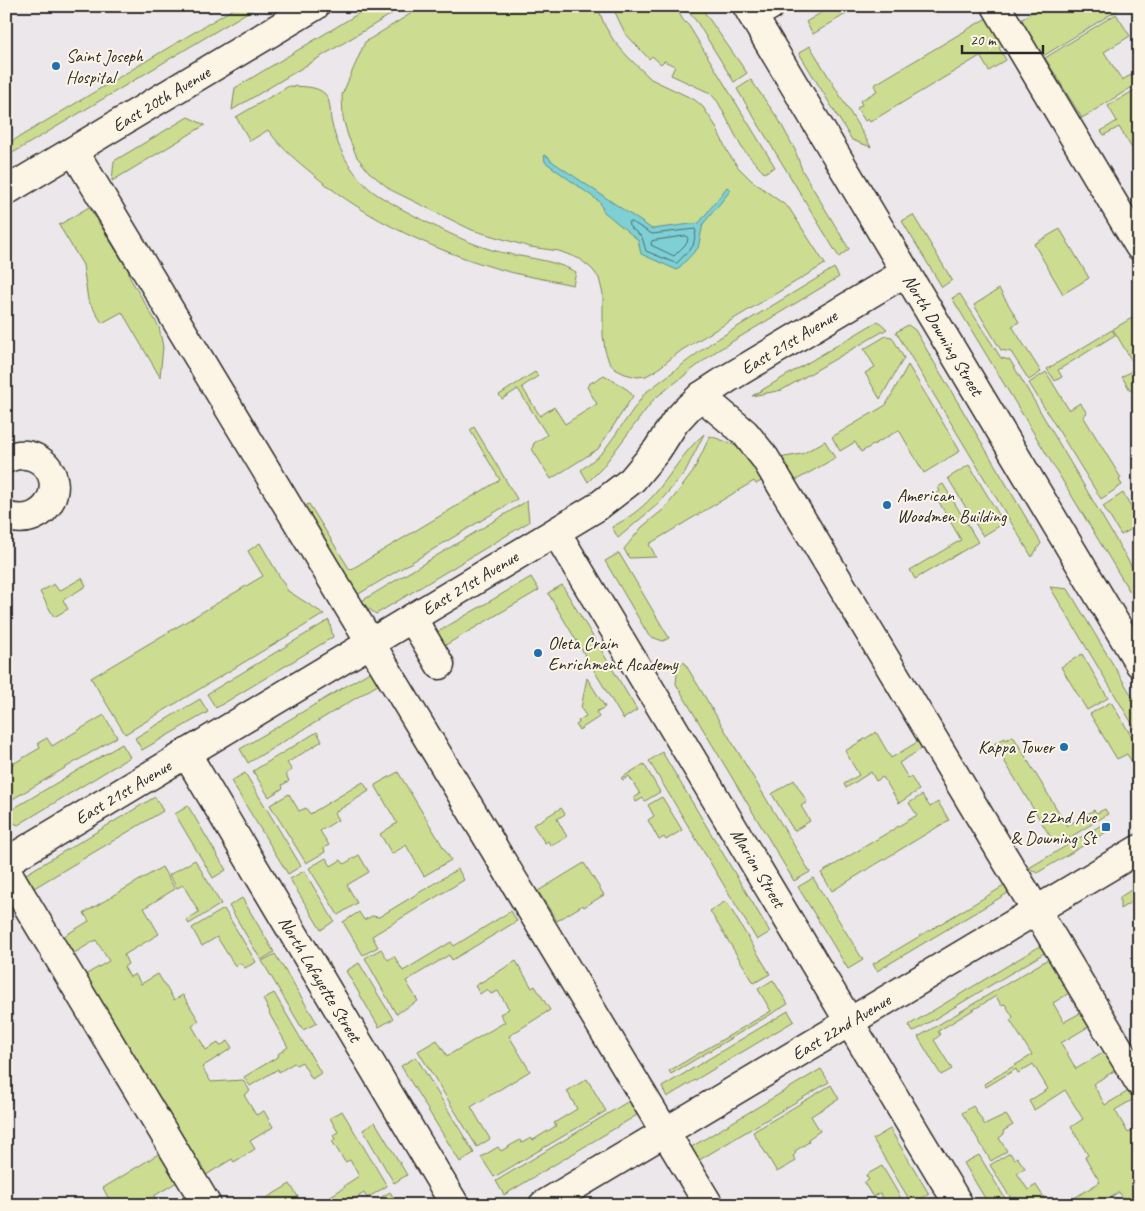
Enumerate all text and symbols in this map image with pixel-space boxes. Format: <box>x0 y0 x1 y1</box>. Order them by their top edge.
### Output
scale bar <box>962 22 1044 54</box>
text: 20 m <box>970 31 997 50</box>
place label: Saint Joseph Hospital <box>66 45 144 88</box>
marker: Saint Joseph Hospital <box>50 60 62 72</box>
street label: East 20th Avenue <box>108 61 215 137</box>
street label: North Downing Street <box>898 270 989 401</box>
street label: East 21st Avenue <box>737 304 842 379</box>
place label: American Woodmen Building <box>897 484 1008 527</box>
marker: American Woodmen Building <box>881 499 893 511</box>
street label: East 21st Avenue <box>418 545 523 620</box>
place label: Oleta Crain Enrichment Academy <box>548 632 680 675</box>
marker: Oleta Crain Enrichment Academy <box>532 647 544 659</box>
place label: Kappa Tower <box>978 736 1057 758</box>
marker: Kappa Tower <box>1058 741 1070 753</box>
street label: East 21st Avenue <box>71 754 176 829</box>
place label: E 22nd Ave & Downing St <box>1010 806 1098 849</box>
marker: E 22nd Ave & Downing St <box>1100 821 1112 833</box>
street label: Marion Street <box>726 824 791 913</box>
street label: North Lafayette Street <box>274 912 367 1048</box>
street label: East 22nd Avenue <box>788 988 895 1065</box>

